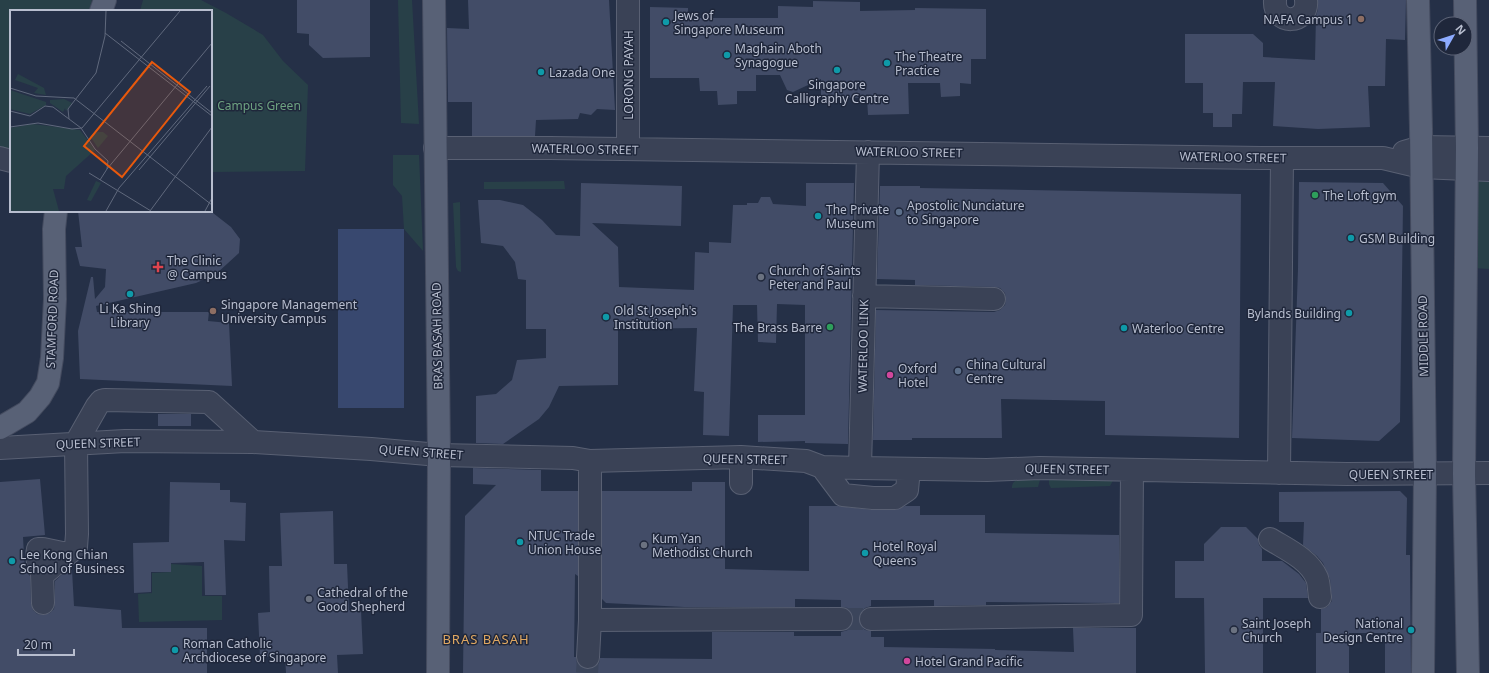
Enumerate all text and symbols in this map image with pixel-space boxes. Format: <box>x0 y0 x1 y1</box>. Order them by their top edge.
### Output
place label: Jews of Singapore Museum <box>673 7 784 38</box>
inset map <box>10 10 212 212</box>
place label: NAFA Campus 1 <box>1263 11 1353 28</box>
marker: NAFA Campus 1 <box>1356 14 1366 24</box>
north arrow <box>1433 16 1473 56</box>
marker: Jews of Singapore Museum <box>661 17 671 27</box>
text: N <box>1453 21 1470 38</box>
street label: LORONG PAYAH <box>620 30 637 120</box>
place label: Maghain Aboth Synagogue <box>735 40 822 71</box>
place label: The Theatre Practice <box>895 48 963 79</box>
marker: Maghain Aboth Synagogue <box>722 50 732 60</box>
marker: The Theatre Practice <box>882 58 892 68</box>
place label: Lazada One <box>549 64 615 81</box>
marker: Singapore Calligraphy Centre <box>832 65 842 75</box>
marker: Lazada One <box>536 67 546 77</box>
place label: Singapore Calligraphy Centre <box>785 76 889 107</box>
park label: Campus Green <box>217 97 301 114</box>
street label: WATERLOO STREET <box>531 140 639 158</box>
street label: WATERLOO STREET <box>855 143 963 161</box>
street label: WATERLOO STREET <box>1179 148 1287 166</box>
place label: The Loft gym <box>1323 187 1397 204</box>
marker: The Loft gym <box>1310 190 1320 200</box>
place label: Apostolic Nunciature to Singapore <box>907 197 1025 228</box>
place label: The Private Museum <box>826 201 889 232</box>
marker: Apostolic Nunciature to Singapore <box>894 207 904 217</box>
marker: The Private Museum <box>813 211 823 221</box>
place label: GSM Building <box>1359 230 1435 247</box>
marker: GSM Building <box>1346 233 1356 243</box>
place label: The Clinic @ Campus <box>167 252 227 283</box>
marker: The Clinic @ Campus <box>152 261 164 273</box>
place label: Church of Saints Peter and Paul <box>769 262 861 293</box>
street label: STAMFORD ROAD <box>42 269 62 369</box>
marker: Church of Saints Peter and Paul <box>756 272 766 282</box>
street label: BRAS BASAH ROAD <box>428 282 446 390</box>
marker: Li Ka Shing Library <box>125 289 135 299</box>
street label: MIDDLE ROAD <box>1414 295 1432 377</box>
place label: Singapore Management University Campus <box>221 296 358 327</box>
street label: WATERLOO LINK <box>854 299 872 393</box>
place label: Li Ka Shing Library <box>99 300 161 331</box>
place label: Old St Joseph's Institution <box>614 302 697 333</box>
place label: Bylands Building <box>1247 305 1341 322</box>
marker: Singapore Management University Campus <box>208 306 218 316</box>
marker: Bylands Building <box>1344 308 1354 318</box>
marker: Old St Joseph's Institution <box>601 312 611 322</box>
place label: The Brass Barre <box>733 319 822 336</box>
place label: Waterloo Centre <box>1132 320 1224 337</box>
marker: The Brass Barre <box>825 322 835 332</box>
marker: Waterloo Centre <box>1119 323 1129 333</box>
place label: China Cultural Centre <box>966 356 1046 387</box>
place label: Oxford Hotel <box>898 360 937 391</box>
marker: China Cultural Centre <box>953 366 963 376</box>
marker: Oxford Hotel <box>885 370 895 380</box>
street label: QUEEN STREET <box>55 433 141 453</box>
street label: QUEEN STREET <box>378 441 464 463</box>
street label: QUEEN STREET <box>703 450 788 468</box>
street label: QUEEN STREET <box>1025 460 1110 478</box>
street label: QUEEN STREET <box>1349 466 1434 483</box>
place label: NTUC Trade Union House <box>528 527 601 558</box>
place label: Kum Yan Methodist Church <box>652 530 753 561</box>
marker: NTUC Trade Union House <box>515 537 525 547</box>
place label: Hotel Royal Queens <box>873 538 937 569</box>
marker: Kum Yan Methodist Church <box>639 540 649 550</box>
place label: Lee Kong Chian School of Business <box>20 546 125 577</box>
marker: Hotel Royal Queens <box>860 548 870 558</box>
marker: Lee Kong Chian School of Business <box>7 556 17 566</box>
place label: Cathedral of the Good Shepherd <box>317 584 408 615</box>
marker: Cathedral of the Good Shepherd <box>304 594 314 604</box>
place label: Saint Joseph Church <box>1242 615 1311 646</box>
place label: National Design Centre <box>1323 615 1403 646</box>
marker: Saint Joseph Church <box>1229 625 1239 635</box>
marker: National Design Centre <box>1406 625 1416 635</box>
district label: BRAS BASAH <box>442 630 530 648</box>
scale bar <box>18 631 74 657</box>
place label: Roman Catholic Archdiocese of Singapore <box>183 635 327 666</box>
text: 20 m <box>24 636 52 653</box>
marker: Roman Catholic Archdiocese of Singapore <box>170 645 180 655</box>
place label: Hotel Grand Pacific <box>915 653 1023 670</box>
marker: Hotel Grand Pacific <box>902 656 912 666</box>

